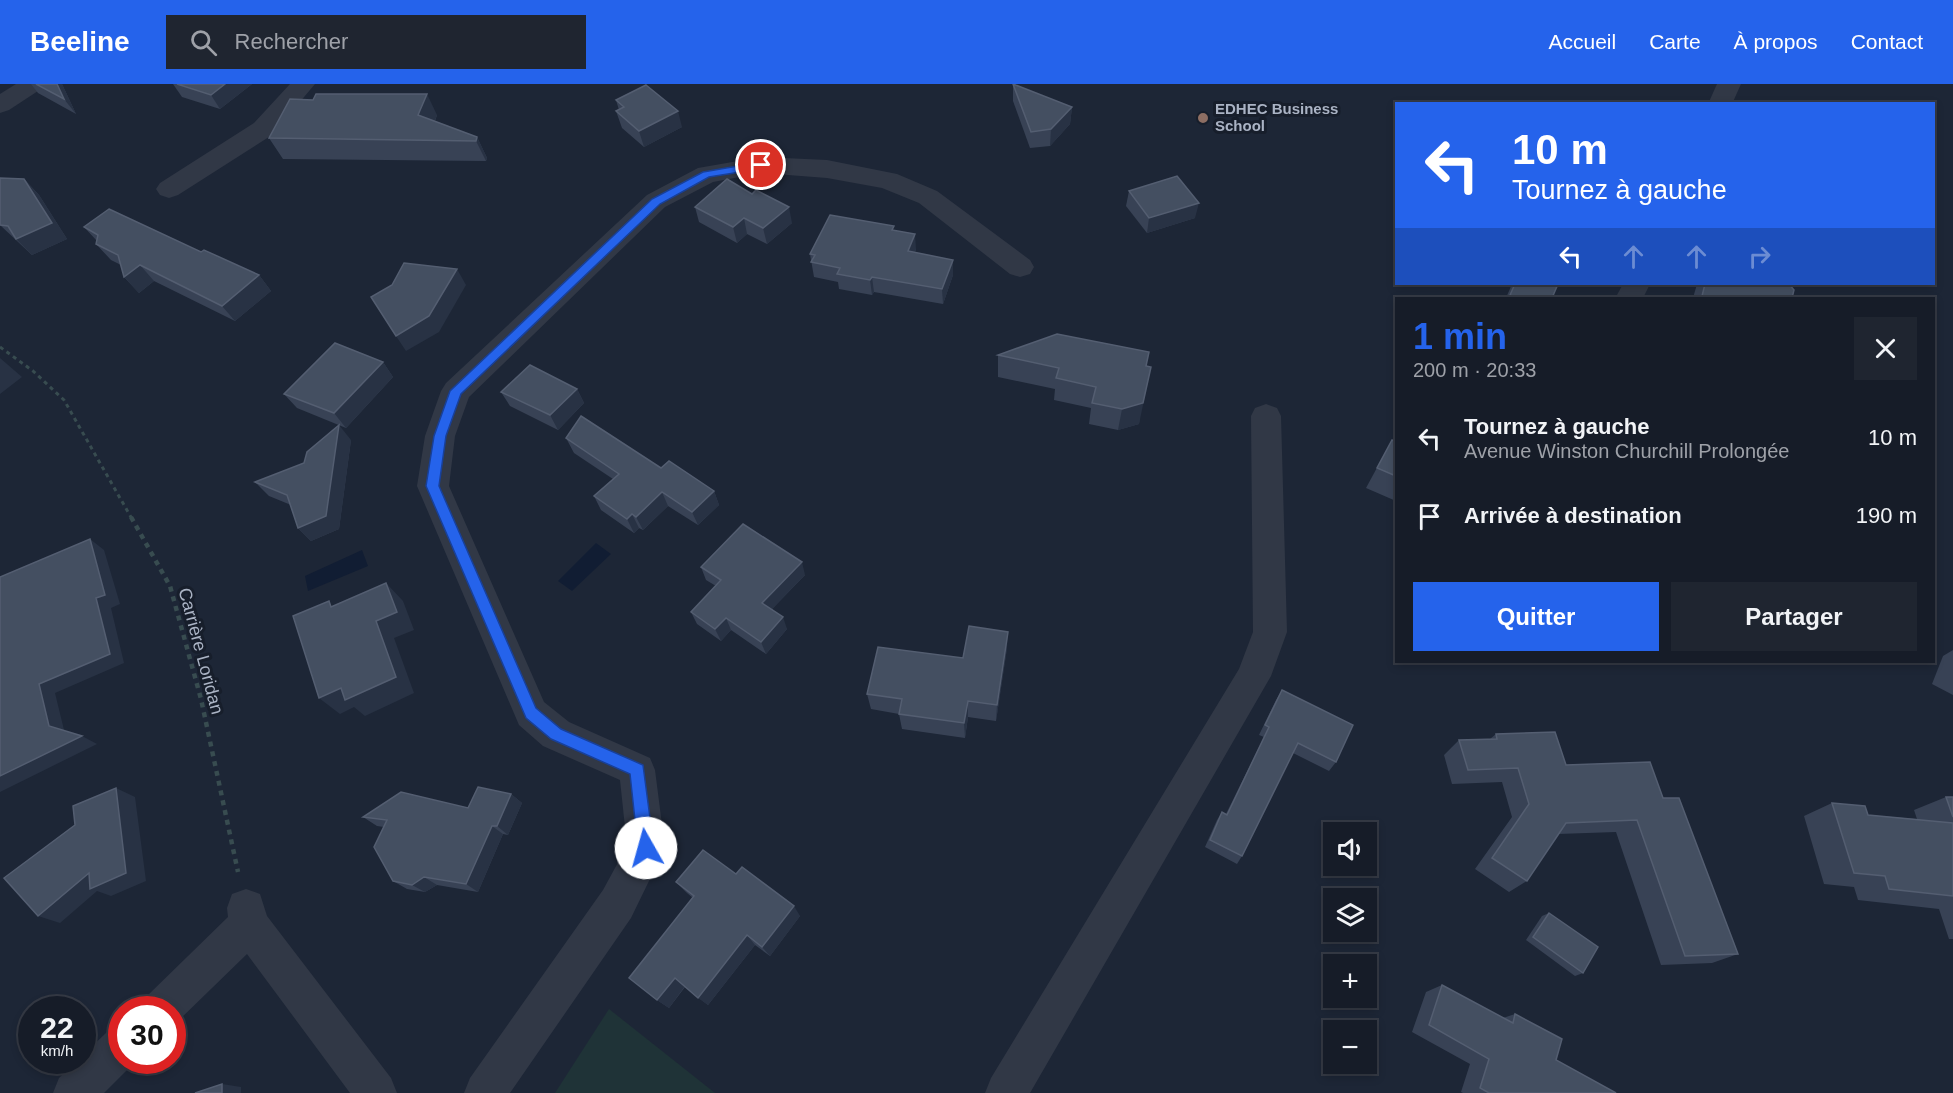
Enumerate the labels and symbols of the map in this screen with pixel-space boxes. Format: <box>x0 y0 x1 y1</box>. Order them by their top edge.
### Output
place label: EDHEC Business School <box>1215 100 1338 134</box>
marker: EDHEC Business School <box>1196 111 1210 125</box>
pin <box>735 139 786 190</box>
street label: Carrière Loridan <box>175 586 227 716</box>
position arrow <box>614 816 678 880</box>
speed limit sign: 30 <box>108 996 186 1074</box>

